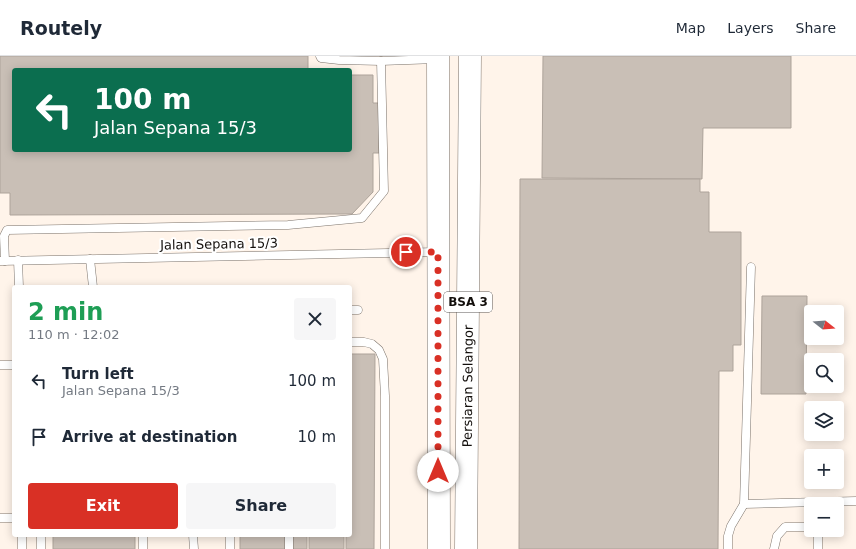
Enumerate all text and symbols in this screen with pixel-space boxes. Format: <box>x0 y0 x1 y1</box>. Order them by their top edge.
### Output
text: Routely <box>20 17 102 39</box>
text: Map <box>676 20 705 36</box>
text: Layers <box>727 20 774 36</box>
text: Share <box>796 20 836 36</box>
text: 100 m <box>94 83 191 116</box>
icon: left <box>28 84 80 136</box>
text: Jalan Sepana 15/3 <box>94 117 257 138</box>
street label: Jalan Sepana 15/3 <box>159 235 278 253</box>
pin <box>389 235 423 269</box>
icon: arrive <box>395 241 417 263</box>
road number: BSA 3 <box>444 292 492 312</box>
text: 2 min <box>28 298 103 326</box>
button: close <box>294 298 336 340</box>
north arrow <box>804 305 844 345</box>
map controls <box>804 305 844 537</box>
street label: Persiaran Selangor <box>459 324 475 447</box>
text: 110 m · 12:02 <box>28 327 119 342</box>
button: search <box>804 353 844 393</box>
text: Turn left <box>62 365 134 383</box>
icon: left <box>28 370 50 392</box>
text: 100 m <box>288 372 336 390</box>
text: Jalan Sepana 15/3 <box>62 383 180 398</box>
button: layers <box>804 401 844 441</box>
icon: arrive <box>28 426 50 448</box>
text: Arrive at destination <box>62 428 237 446</box>
text: 10 m <box>298 428 336 446</box>
button: + <box>804 449 844 489</box>
position arrow <box>417 450 459 492</box>
button: Exit <box>28 483 178 529</box>
button: Share <box>186 483 336 529</box>
button: − <box>804 497 844 537</box>

